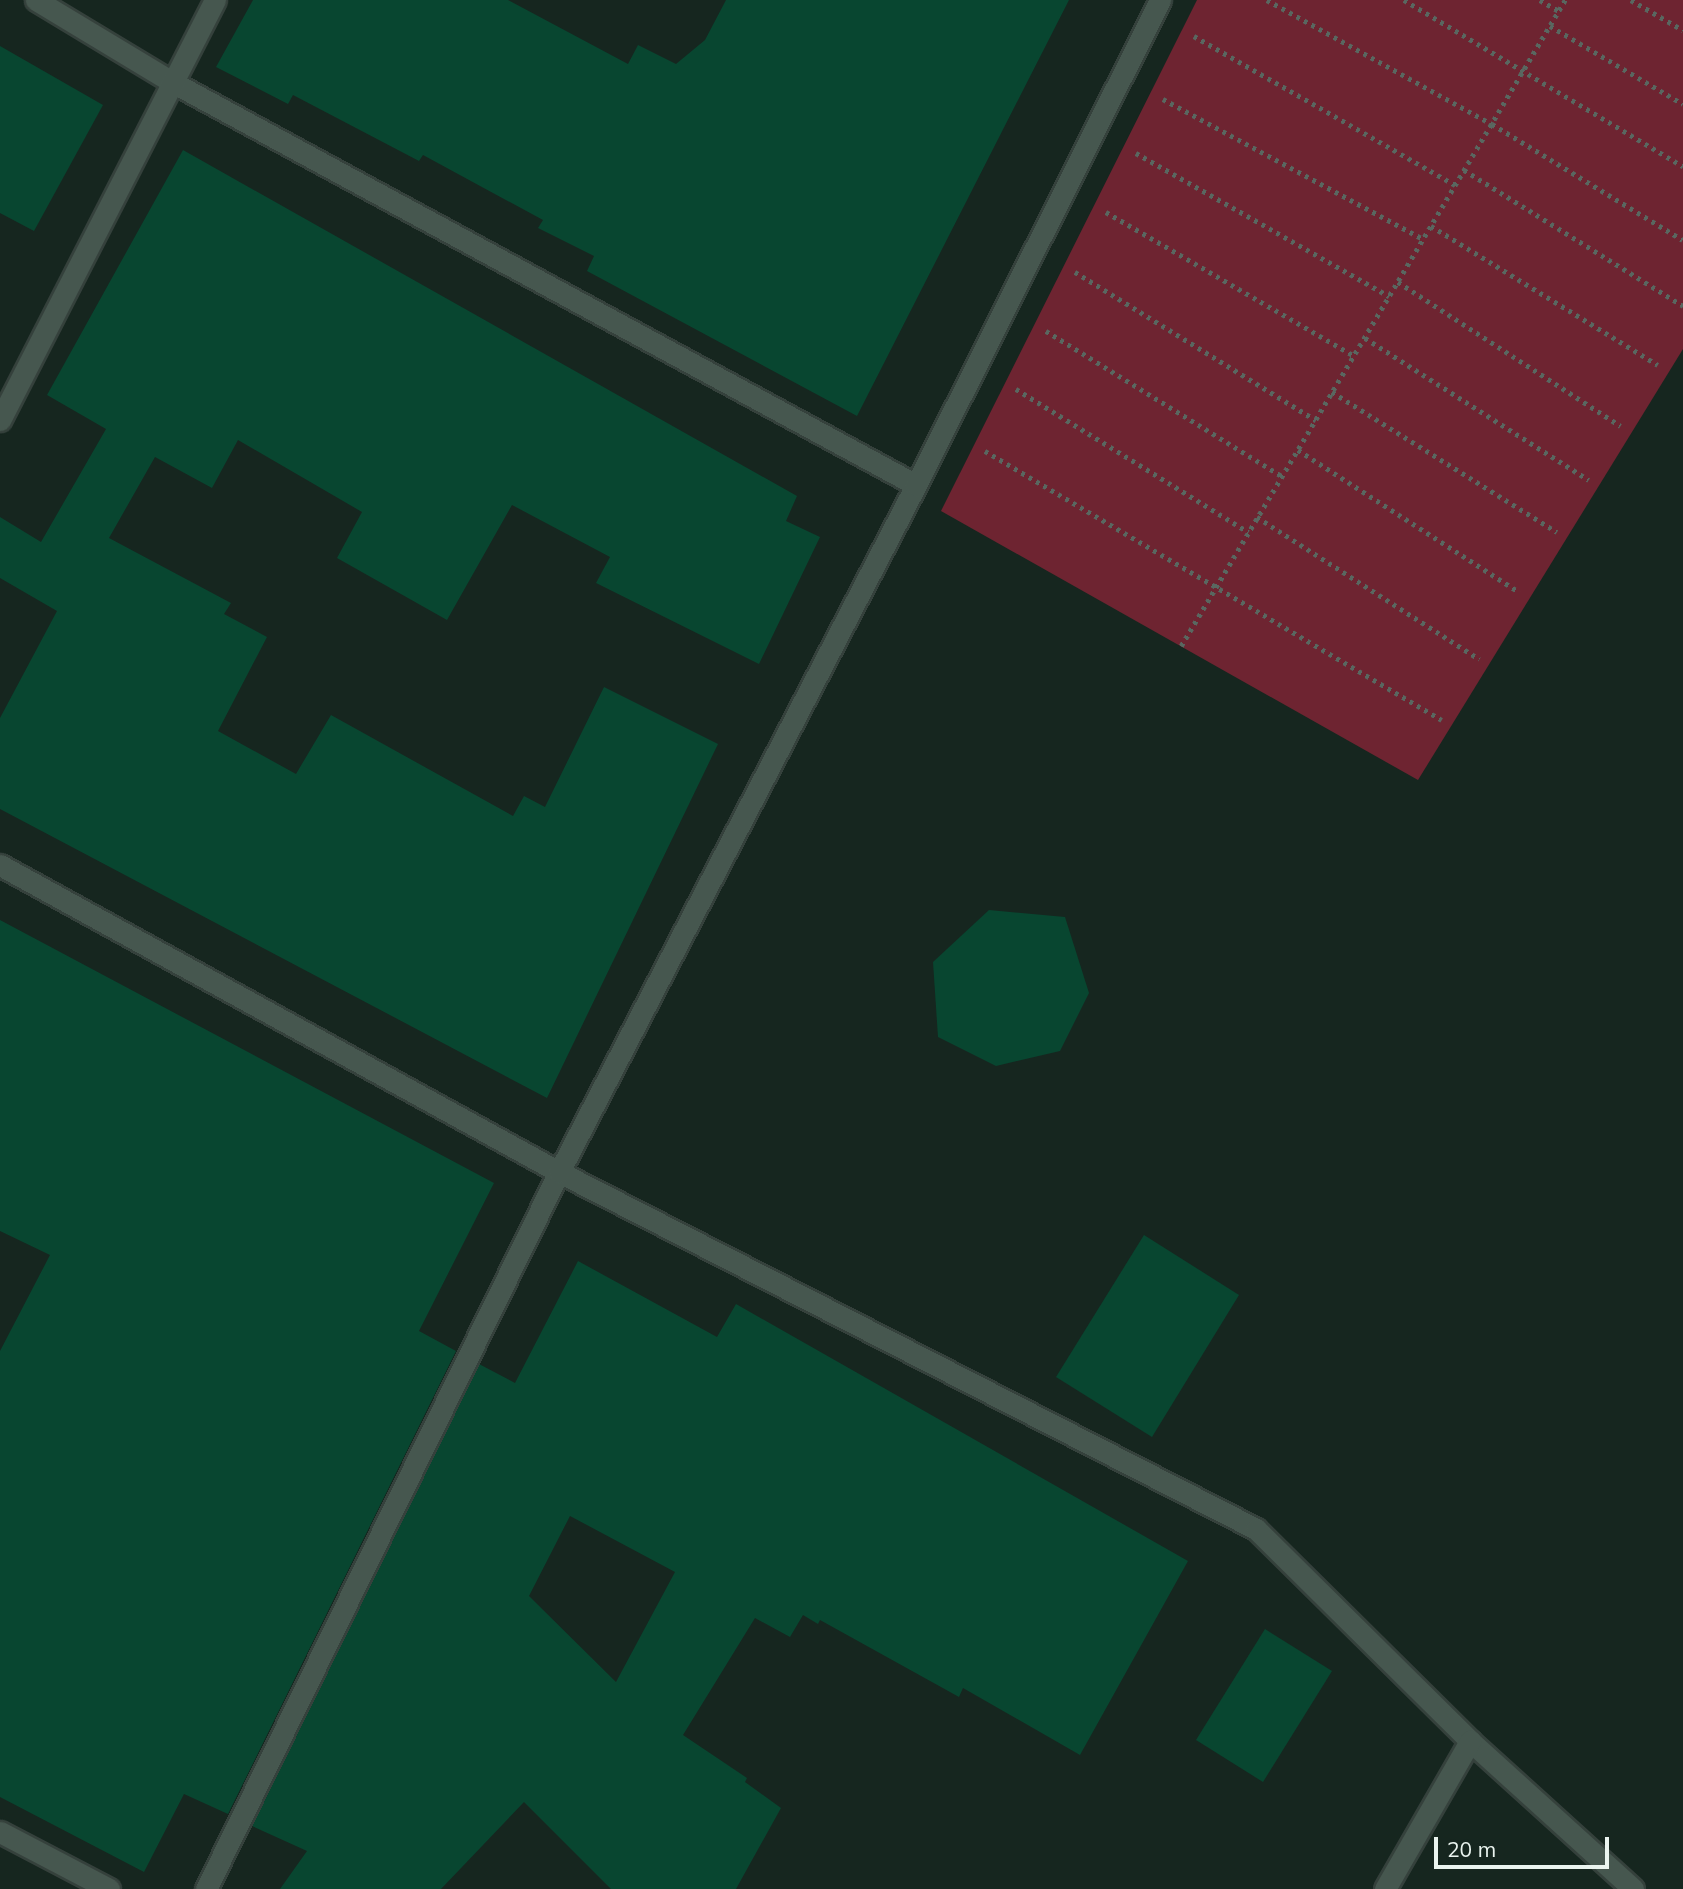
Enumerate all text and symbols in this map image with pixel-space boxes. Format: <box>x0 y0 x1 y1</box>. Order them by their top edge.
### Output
scale bar <box>1438 1822 1613 1866</box>
text: 20 m <box>1447 1836 1496 1862</box>

